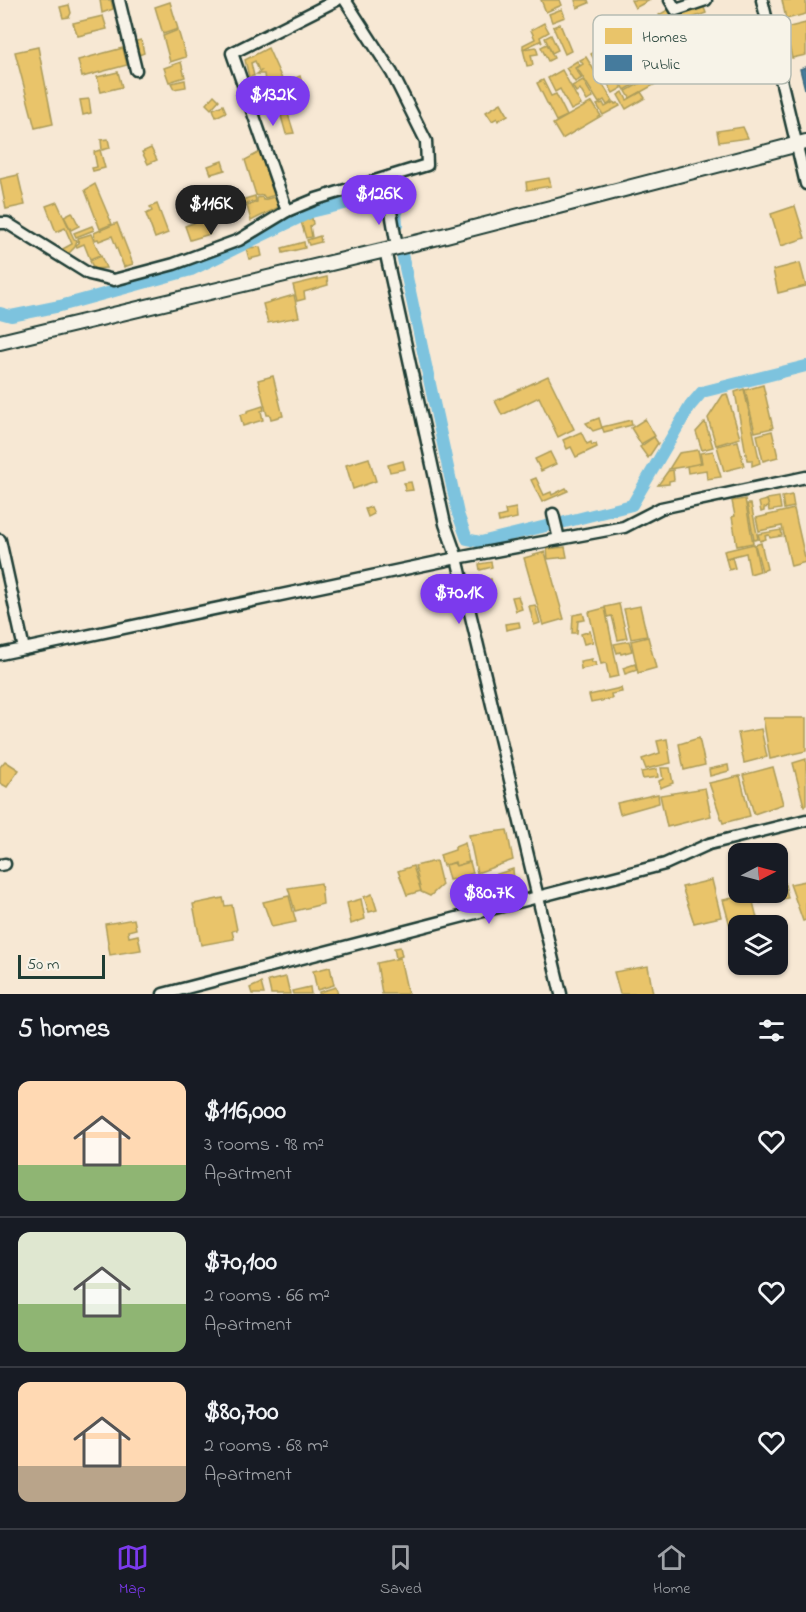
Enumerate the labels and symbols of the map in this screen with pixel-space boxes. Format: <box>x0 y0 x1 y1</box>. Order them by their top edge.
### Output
legend <box>593 15 791 84</box>
text: Homes <box>642 26 687 50</box>
text: Public <box>642 53 681 77</box>
pin: $132K <box>231 76 315 127</box>
pin: $126K <box>337 175 421 226</box>
pin: $116K <box>169 185 253 236</box>
pin: $70.1K <box>410 574 508 625</box>
north arrow <box>728 843 788 903</box>
pin: $80.7K <box>440 874 538 925</box>
scale bar <box>18 952 105 980</box>

